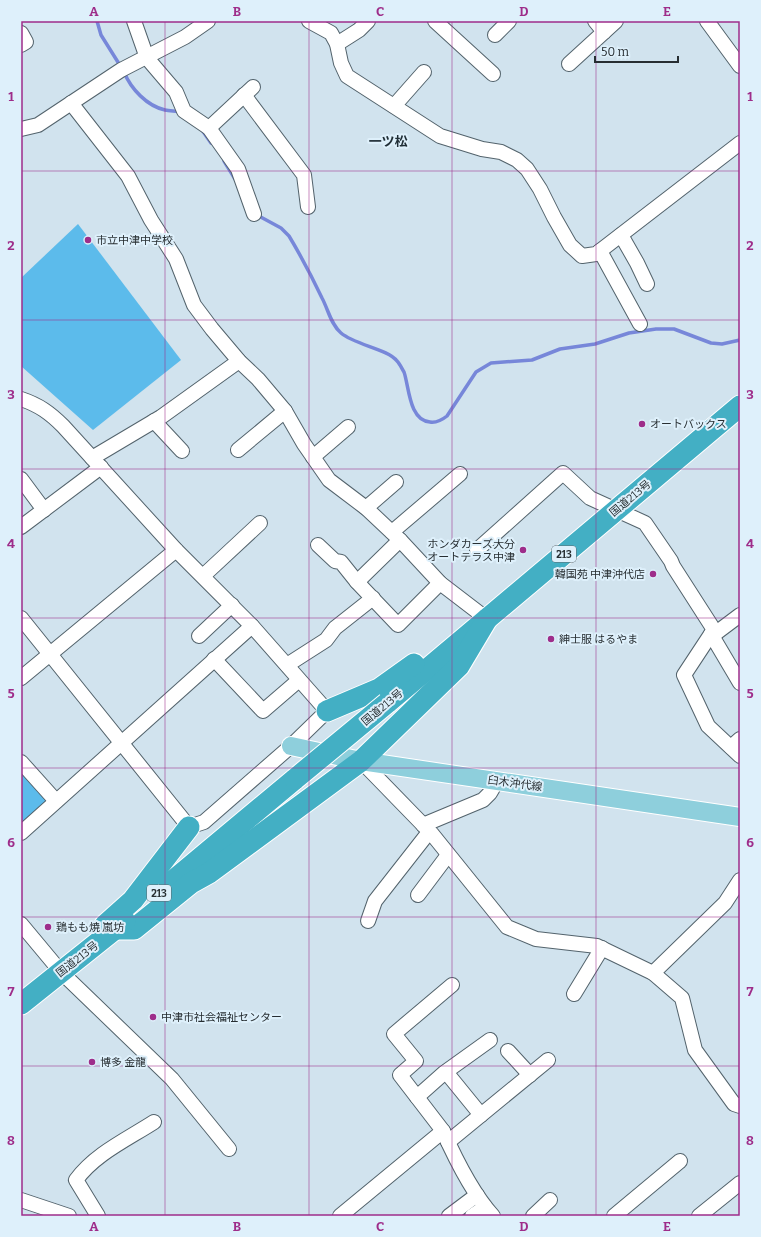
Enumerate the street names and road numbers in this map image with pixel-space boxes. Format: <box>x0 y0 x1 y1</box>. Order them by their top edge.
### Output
street label: 国道213号 <box>607 477 654 519</box>
road number: 213 <box>552 546 576 562</box>
street label: 国道213号 <box>359 686 406 728</box>
street label: 臼木沖代線 <box>487 773 543 794</box>
road number: 213 <box>147 885 171 901</box>
street label: 国道213号 <box>54 939 101 980</box>

